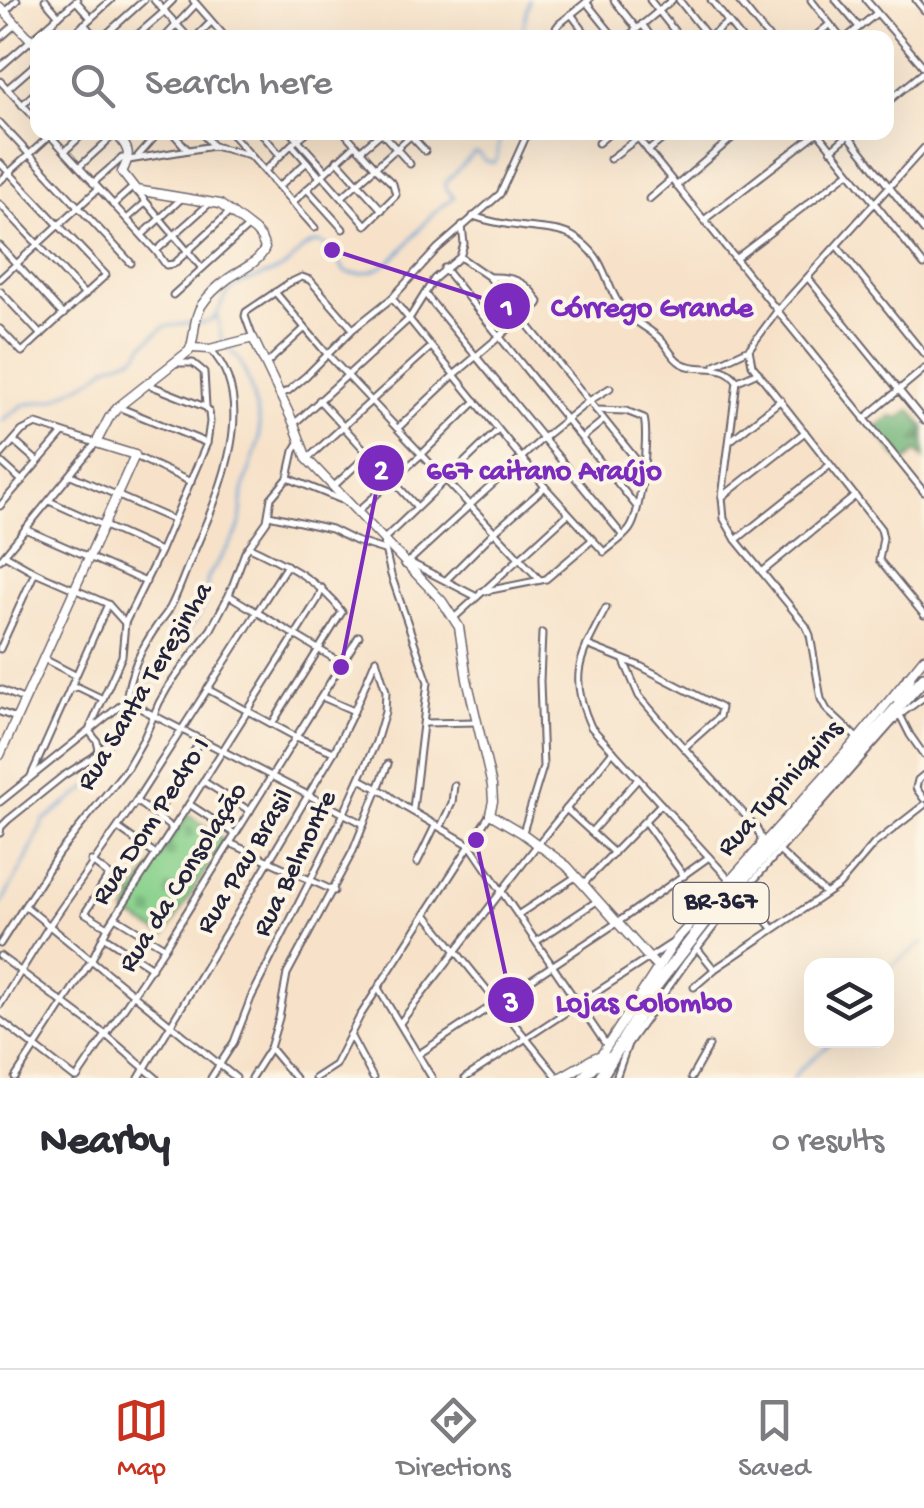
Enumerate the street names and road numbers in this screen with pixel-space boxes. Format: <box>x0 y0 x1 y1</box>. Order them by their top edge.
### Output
street label: Rua Santa Terezinha <box>71 576 222 797</box>
street label: Rua Tupiniquins <box>711 713 851 864</box>
street label: Rua Dom Pedro I <box>85 732 219 912</box>
street label: Rua da Consolação <box>112 777 256 979</box>
street label: Rua Pau Brasil <box>190 784 302 940</box>
street label: Rua Belmonte <box>246 785 346 942</box>
road number: BR-367 <box>674 883 768 923</box>

